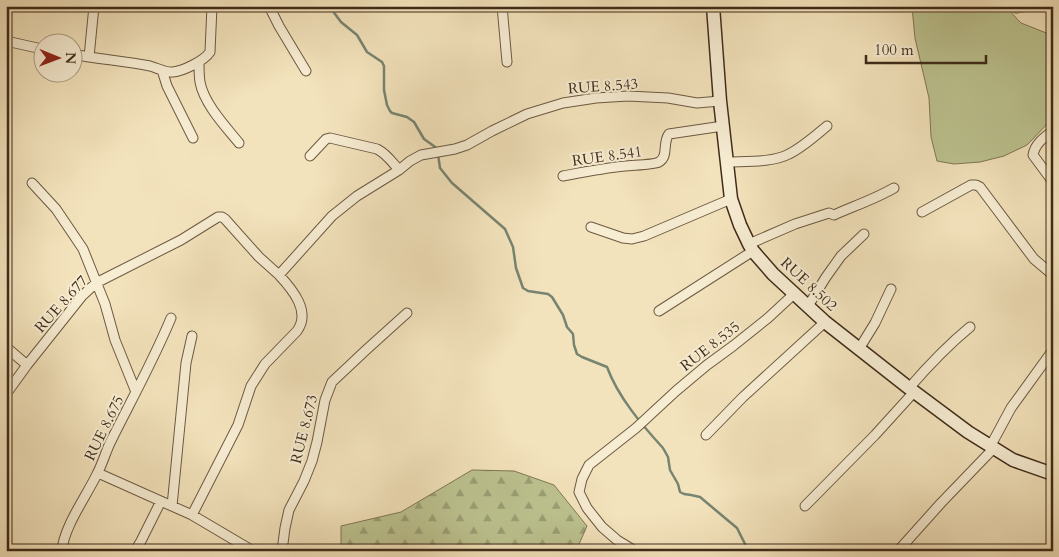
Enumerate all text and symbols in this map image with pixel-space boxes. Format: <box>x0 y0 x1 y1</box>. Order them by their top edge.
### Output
north arrow <box>32 32 82 82</box>
scale bar <box>866 32 986 64</box>
text: 100 m <box>874 40 914 60</box>
text: N <box>61 52 80 64</box>
street label: RUE 8.543 <box>567 74 639 98</box>
street label: RUE 8.541 <box>571 141 643 171</box>
street label: RUE 8.502 <box>776 253 842 316</box>
street label: RUE 8.677 <box>30 271 92 337</box>
street label: RUE 8.535 <box>676 316 744 376</box>
street label: RUE 8.675 <box>80 392 128 464</box>
street label: RUE 8.673 <box>286 392 322 466</box>

